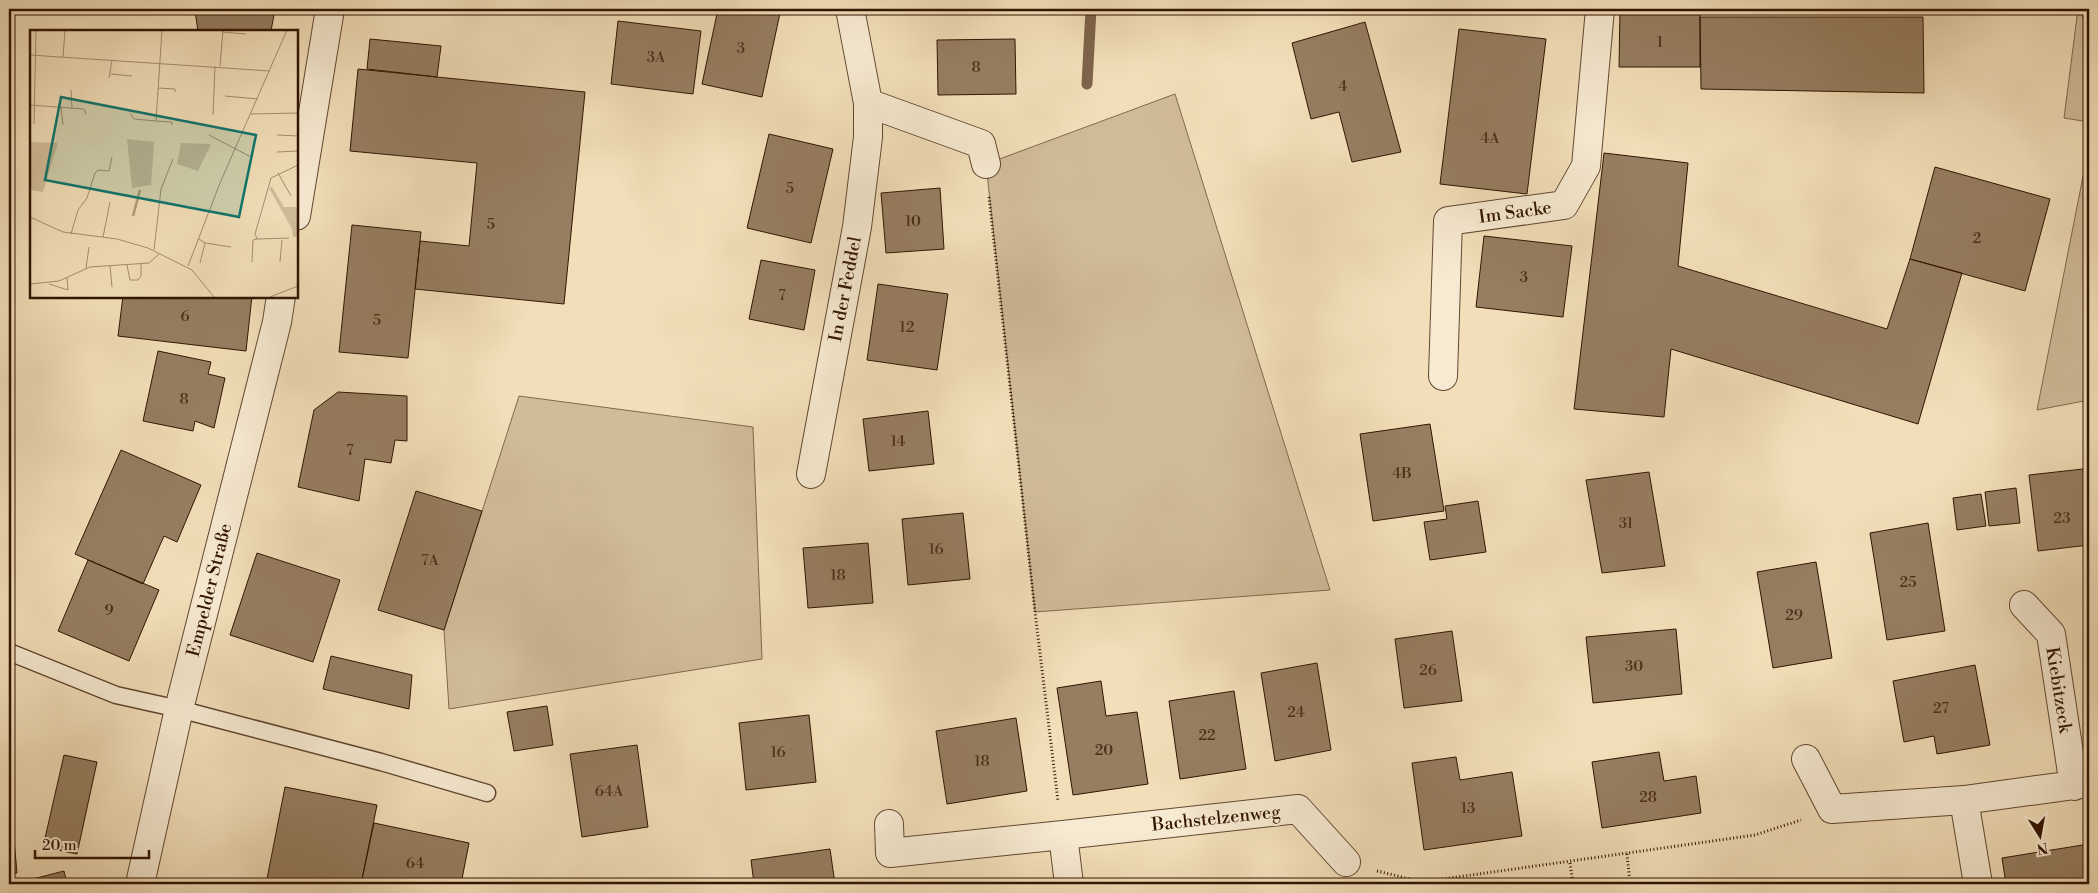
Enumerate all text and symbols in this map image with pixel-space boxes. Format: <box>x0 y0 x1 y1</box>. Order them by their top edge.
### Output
inset map <box>30 30 298 298</box>
house number: 1 <box>1657 33 1664 52</box>
house number: 3 <box>737 39 745 58</box>
house number: 3A <box>647 48 666 67</box>
house number: 8 <box>971 58 981 77</box>
house number: 4 <box>1339 77 1348 96</box>
house number: 4A <box>1480 129 1500 148</box>
house number: 5 <box>786 179 794 198</box>
street label: Im Sacke <box>1477 196 1553 229</box>
house number: 10 <box>905 212 921 231</box>
house number: 5 <box>487 215 495 234</box>
house number: 2 <box>1973 229 1981 248</box>
street label: In der Feddel <box>824 234 867 344</box>
house number: 3 <box>1520 268 1528 287</box>
house number: 7 <box>778 286 786 305</box>
house number: 6 <box>180 307 190 326</box>
house number: 5 <box>373 311 381 330</box>
house number: 12 <box>899 318 915 337</box>
house number: 8 <box>179 390 189 409</box>
house number: 14 <box>891 432 905 451</box>
house number: 7 <box>346 441 354 460</box>
house number: 4B <box>1392 464 1412 483</box>
house number: 23 <box>2054 509 2070 528</box>
house number: 31 <box>1619 514 1634 533</box>
street label: Empelder Straße <box>182 521 237 659</box>
house number: 16 <box>928 540 944 559</box>
house number: 7A <box>421 551 440 570</box>
house number: 18 <box>830 566 846 585</box>
house number: 25 <box>1900 573 1916 592</box>
house number: 9 <box>104 601 114 620</box>
house number: 29 <box>1785 606 1803 625</box>
street label: Kiebitzeck <box>2040 645 2077 736</box>
house number: 30 <box>1625 657 1643 676</box>
house number: 26 <box>1419 661 1437 680</box>
house number: 27 <box>1933 699 1949 718</box>
house number: 24 <box>1287 703 1305 722</box>
house number: 22 <box>1198 726 1216 745</box>
house number: 20 <box>1095 741 1113 760</box>
house number: 16 <box>770 743 786 762</box>
house number: 18 <box>974 752 990 771</box>
house number: 64A <box>595 782 624 801</box>
house number: 28 <box>1639 788 1657 807</box>
house number: 13 <box>1461 799 1475 818</box>
street label: Bachstelzenweg <box>1150 800 1282 837</box>
north arrow <box>2016 810 2066 860</box>
scale bar <box>35 828 149 860</box>
text: 20 m <box>42 836 77 855</box>
text: N <box>2035 838 2049 858</box>
house number: 64 <box>406 854 424 873</box>

